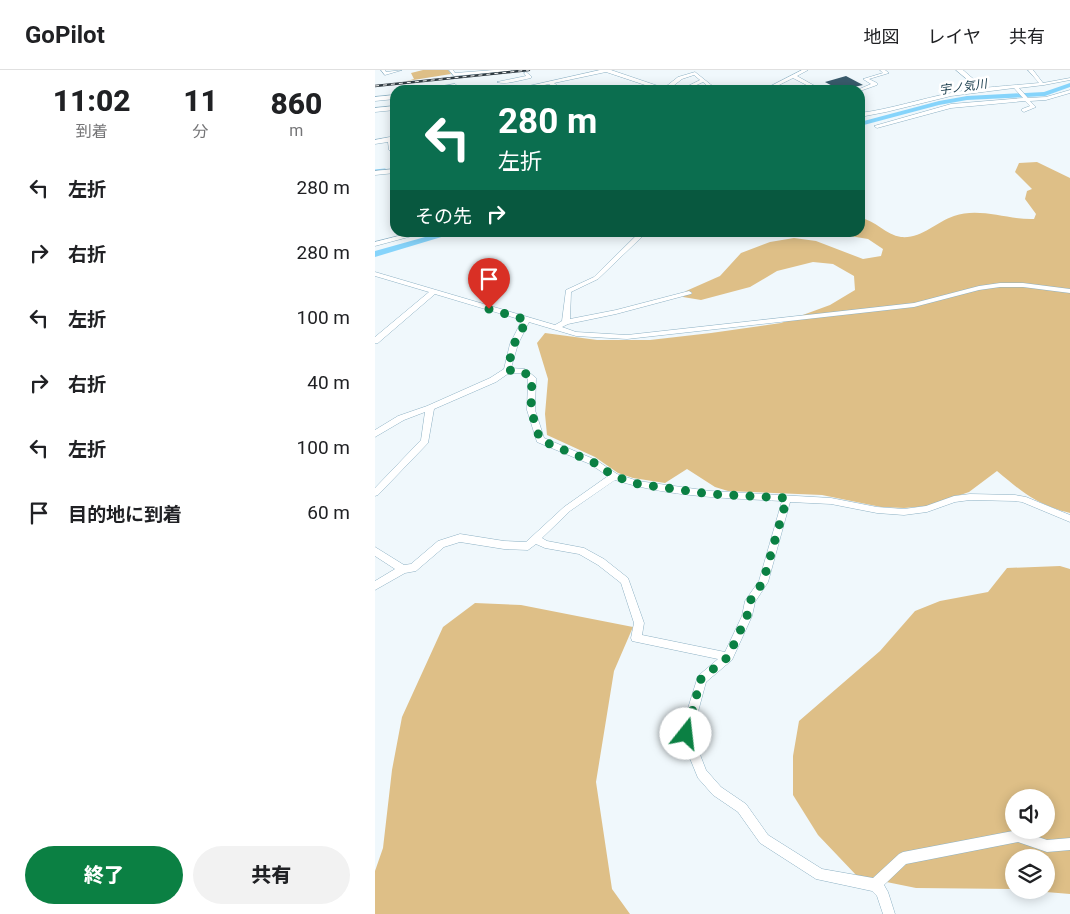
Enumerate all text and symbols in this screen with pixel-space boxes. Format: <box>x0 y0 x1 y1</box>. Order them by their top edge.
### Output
text: GoPilot <box>25 21 105 49</box>
text: 地図 <box>864 26 900 47</box>
text: レイヤ <box>928 26 981 47</box>
text: 共有 <box>1009 26 1045 47</box>
water label: 宇ノ気川 <box>938 76 990 97</box>
text: 11:02 <box>53 83 131 118</box>
text: 11 <box>183 83 218 118</box>
text: 860 <box>270 86 322 121</box>
text: 280 m <box>498 101 597 142</box>
icon: left <box>415 105 480 170</box>
text: m <box>289 121 303 140</box>
text: 到着 <box>76 122 108 141</box>
text: 分 <box>192 122 209 141</box>
text: 左折 <box>498 149 542 174</box>
icon: left <box>25 174 53 202</box>
text: 280 m <box>297 176 350 199</box>
text: 左折 <box>68 178 106 201</box>
icon: right <box>482 200 510 228</box>
text: その先 <box>415 205 472 228</box>
icon: right <box>25 239 53 267</box>
text: 280 m <box>297 241 350 264</box>
text: 右折 <box>68 243 106 266</box>
pin <box>468 258 510 309</box>
icon: arrive <box>475 265 503 293</box>
icon: left <box>25 304 53 332</box>
text: 100 m <box>297 306 350 329</box>
text: 左折 <box>68 308 106 331</box>
icon: right <box>25 369 53 397</box>
text: 40 m <box>307 371 350 394</box>
text: 右折 <box>68 373 106 396</box>
icon: left <box>25 434 53 462</box>
text: 100 m <box>297 436 350 459</box>
text: 左折 <box>68 438 106 461</box>
icon: arrive <box>25 499 53 527</box>
text: 60 m <box>307 501 350 524</box>
text: 目的地に到着 <box>68 503 182 526</box>
position arrow <box>659 707 711 759</box>
map controls <box>1005 789 1055 899</box>
button: sound <box>1005 789 1055 839</box>
button: 終了 <box>25 846 183 904</box>
button: 共有 <box>193 846 350 904</box>
button: layers <box>1005 849 1055 899</box>

